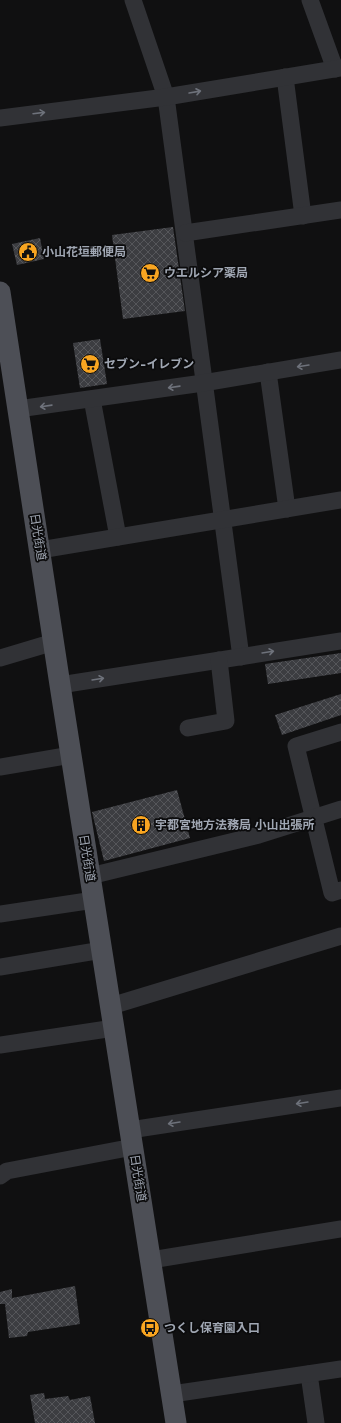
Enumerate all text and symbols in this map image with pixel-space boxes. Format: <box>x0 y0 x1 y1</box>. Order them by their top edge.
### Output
one-way arrow <box>188 88 201 96</box>
one-way arrow <box>32 109 45 117</box>
public building icon: 小山花垣郵便局 <box>17 241 39 263</box>
place label: 小山花垣郵便局 <box>42 245 126 259</box>
supermarket icon: ウエルシア薬局 <box>139 262 161 284</box>
place label: ウエルシア薬局 <box>164 266 248 280</box>
supermarket icon: セブン-イレブン <box>79 353 101 375</box>
place label: セブン-イレブン <box>104 357 194 371</box>
one-way arrow <box>296 362 309 370</box>
one-way arrow <box>168 383 181 391</box>
one-way arrow <box>39 402 52 410</box>
street label: 日光街道 <box>27 512 49 562</box>
one-way arrow <box>261 648 274 656</box>
one-way arrow <box>91 675 104 683</box>
building icon: 宇都宮地方法務局 小山出張所 <box>130 814 152 836</box>
place label: 宇都宮地方法務局 小山出張所 <box>155 818 314 832</box>
street label: 日光街道 <box>76 833 98 883</box>
one-way arrow <box>296 1100 309 1108</box>
one-way arrow <box>168 1119 181 1127</box>
street label: 日光街道 <box>127 1153 149 1203</box>
bus stop icon: つくし保育園入口 <box>139 1317 161 1339</box>
place label: つくし保育園入口 <box>164 1321 260 1335</box>

